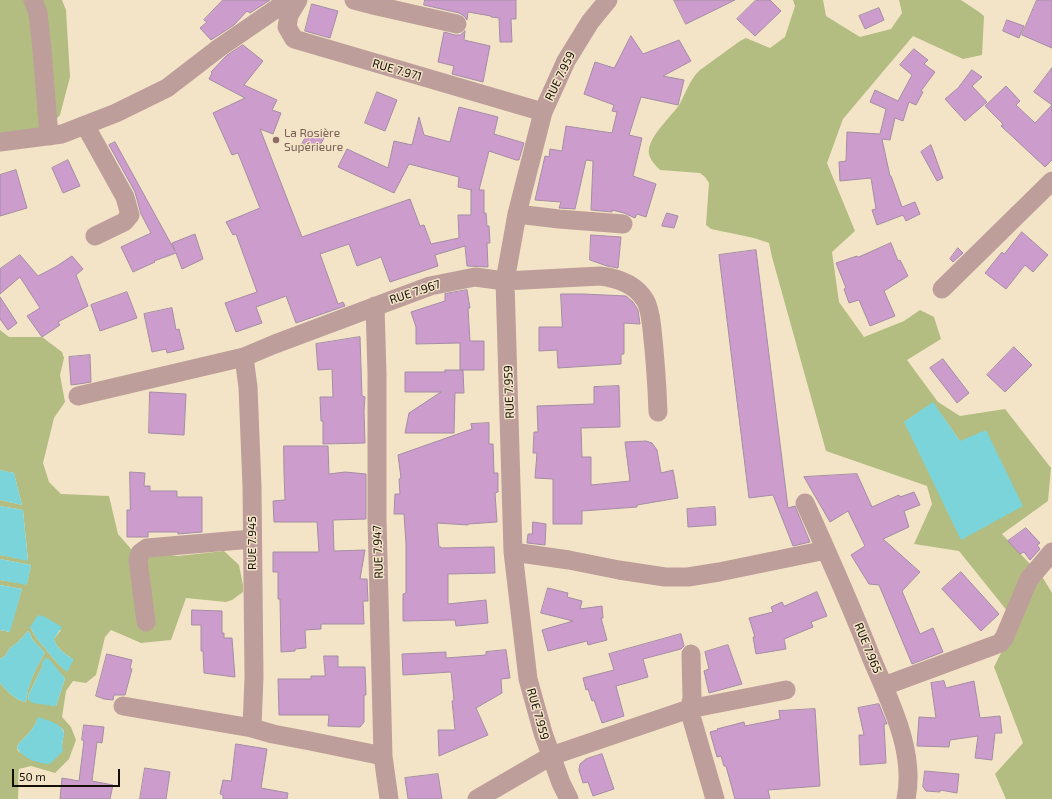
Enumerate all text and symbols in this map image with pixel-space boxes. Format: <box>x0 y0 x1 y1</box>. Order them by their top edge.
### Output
street label: RUE 7.959 <box>542 49 578 103</box>
street label: RUE 7.971 <box>371 56 423 84</box>
place label: La Rosière Supérieure <box>284 126 343 154</box>
marker: La Rosière Supérieure <box>271 135 281 145</box>
street label: RUE 7.967 <box>388 277 442 307</box>
street label: RUE 7.959 <box>501 365 517 419</box>
street label: RUE 7.945 <box>245 516 259 570</box>
street label: RUE 7.947 <box>370 525 386 579</box>
street label: RUE 7.965 <box>851 621 885 675</box>
street label: RUE 7.959 <box>524 686 552 742</box>
scale bar <box>14 761 122 787</box>
text: 50 m <box>19 769 46 783</box>

